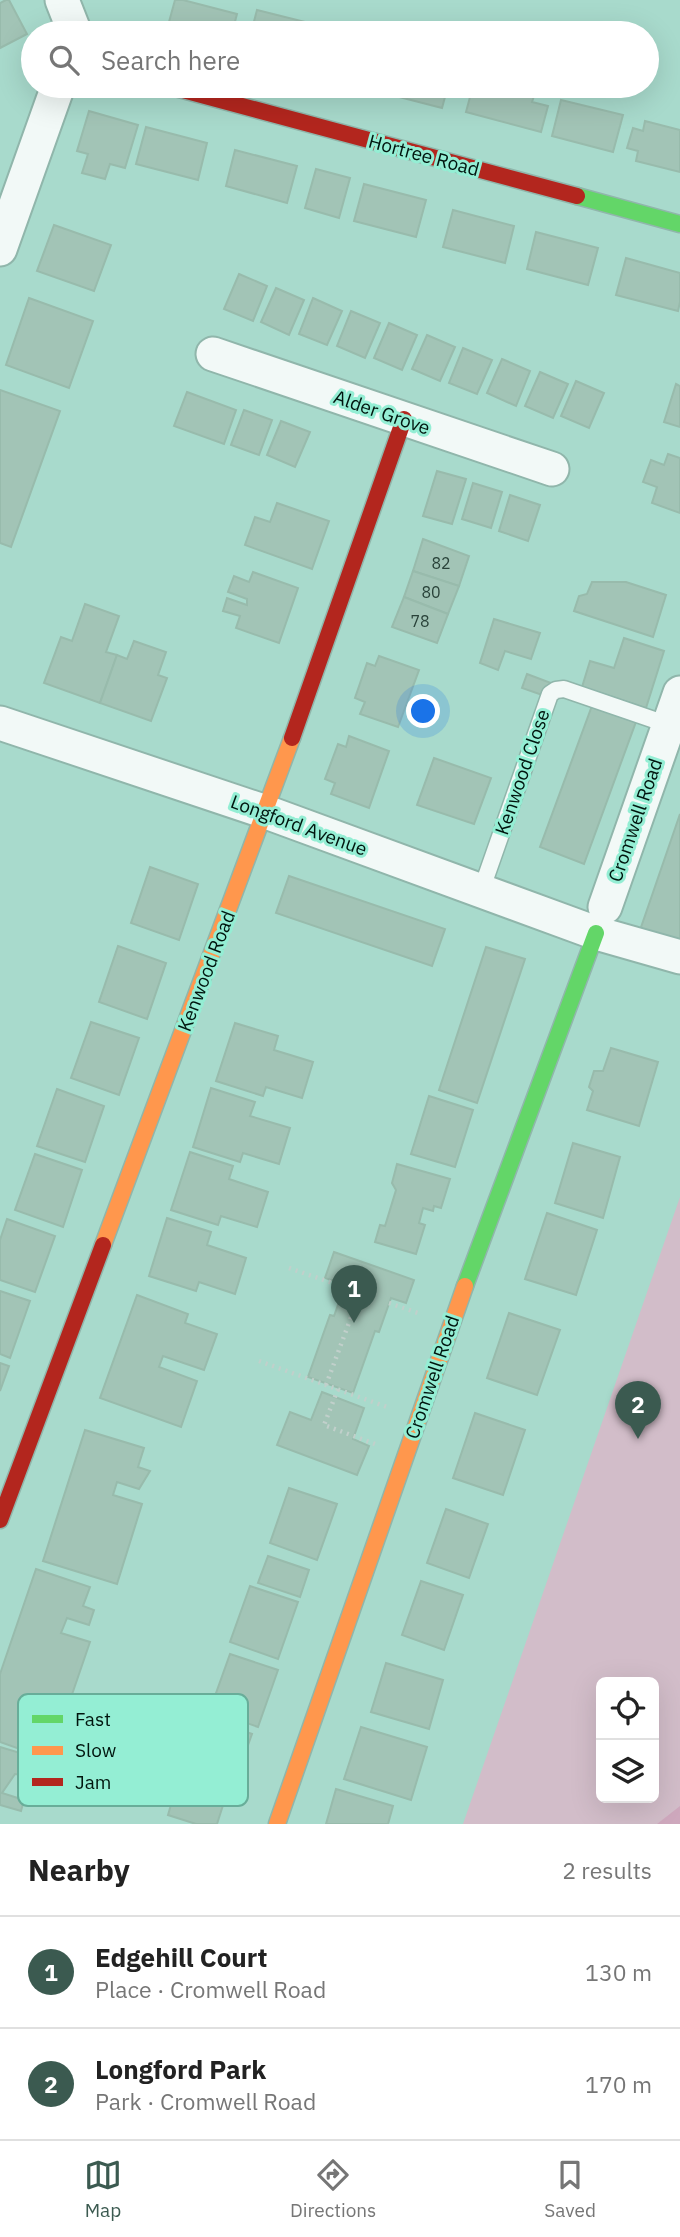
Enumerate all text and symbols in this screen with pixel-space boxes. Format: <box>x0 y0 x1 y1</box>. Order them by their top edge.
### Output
search box <box>21 21 659 98</box>
icon: search <box>45 41 83 79</box>
text: Search here <box>101 43 240 77</box>
street label: Hortree Road <box>366 129 482 181</box>
street label: Alder Grove <box>331 384 433 440</box>
house number: 82 <box>431 553 451 573</box>
house number: 80 <box>421 582 441 602</box>
house number: 78 <box>410 611 430 631</box>
your location <box>406 694 440 728</box>
street label: Kenwood Close <box>489 706 555 838</box>
street label: Cromwell Road <box>603 755 667 885</box>
street label: Longford Avenue <box>228 789 370 861</box>
street label: Kenwood Road <box>172 907 240 1035</box>
pin: 1 <box>331 1265 377 1323</box>
street label: Cromwell Road <box>400 1312 464 1442</box>
pin: 2 <box>615 1381 661 1439</box>
map controls <box>596 1677 659 1803</box>
button: locate <box>596 1677 659 1740</box>
legend <box>18 1694 248 1806</box>
text: Fast <box>75 1707 111 1731</box>
text: Slow <box>75 1738 116 1762</box>
button: layers <box>596 1740 659 1803</box>
text: Jam <box>75 1770 111 1794</box>
text: Nearby <box>28 1850 130 1889</box>
text: 2 results <box>562 1855 652 1885</box>
text: Edgehill Court <box>95 1940 267 1974</box>
text: 1 <box>44 1957 58 1987</box>
text: 130 m <box>585 1957 652 1987</box>
text: Place · Cromwell Road <box>95 1974 326 2004</box>
text: Longford Park <box>95 2052 266 2086</box>
text: 2 <box>44 2069 58 2099</box>
text: 170 m <box>585 2069 652 2099</box>
text: Park · Cromwell Road <box>95 2086 316 2116</box>
tab: Map <box>84 2156 122 2222</box>
tab: Directions <box>290 2156 376 2222</box>
tab: Saved <box>544 2156 596 2222</box>

